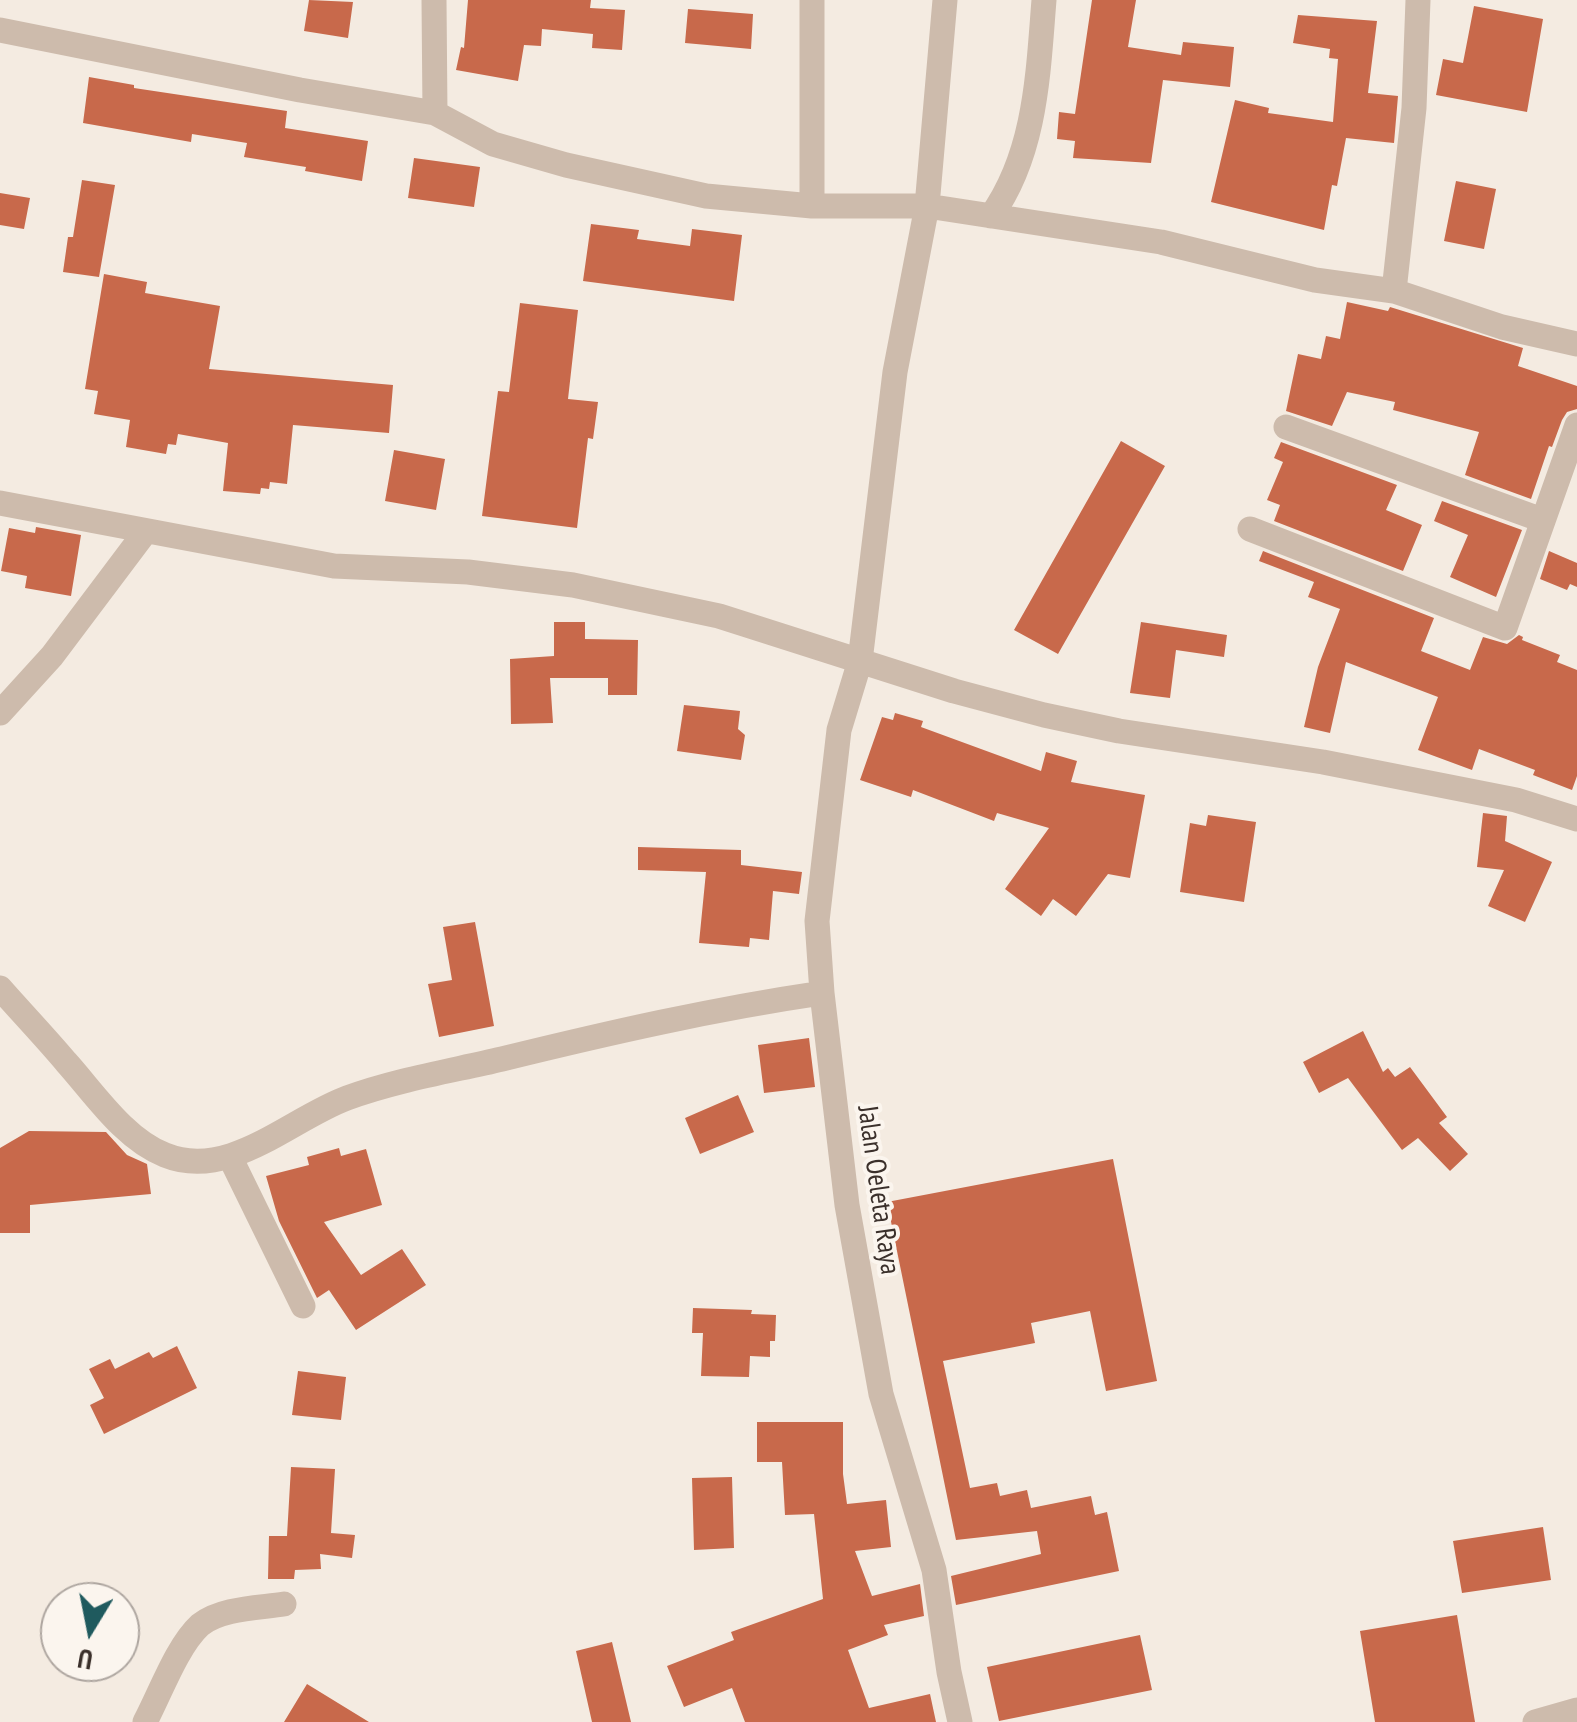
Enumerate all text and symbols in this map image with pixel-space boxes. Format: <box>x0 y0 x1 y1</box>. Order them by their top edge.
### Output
street label: Jalan Oeleta Raya <box>850 1103 906 1277</box>
north arrow <box>40 1582 140 1682</box>
text: U <box>75 1641 95 1680</box>

